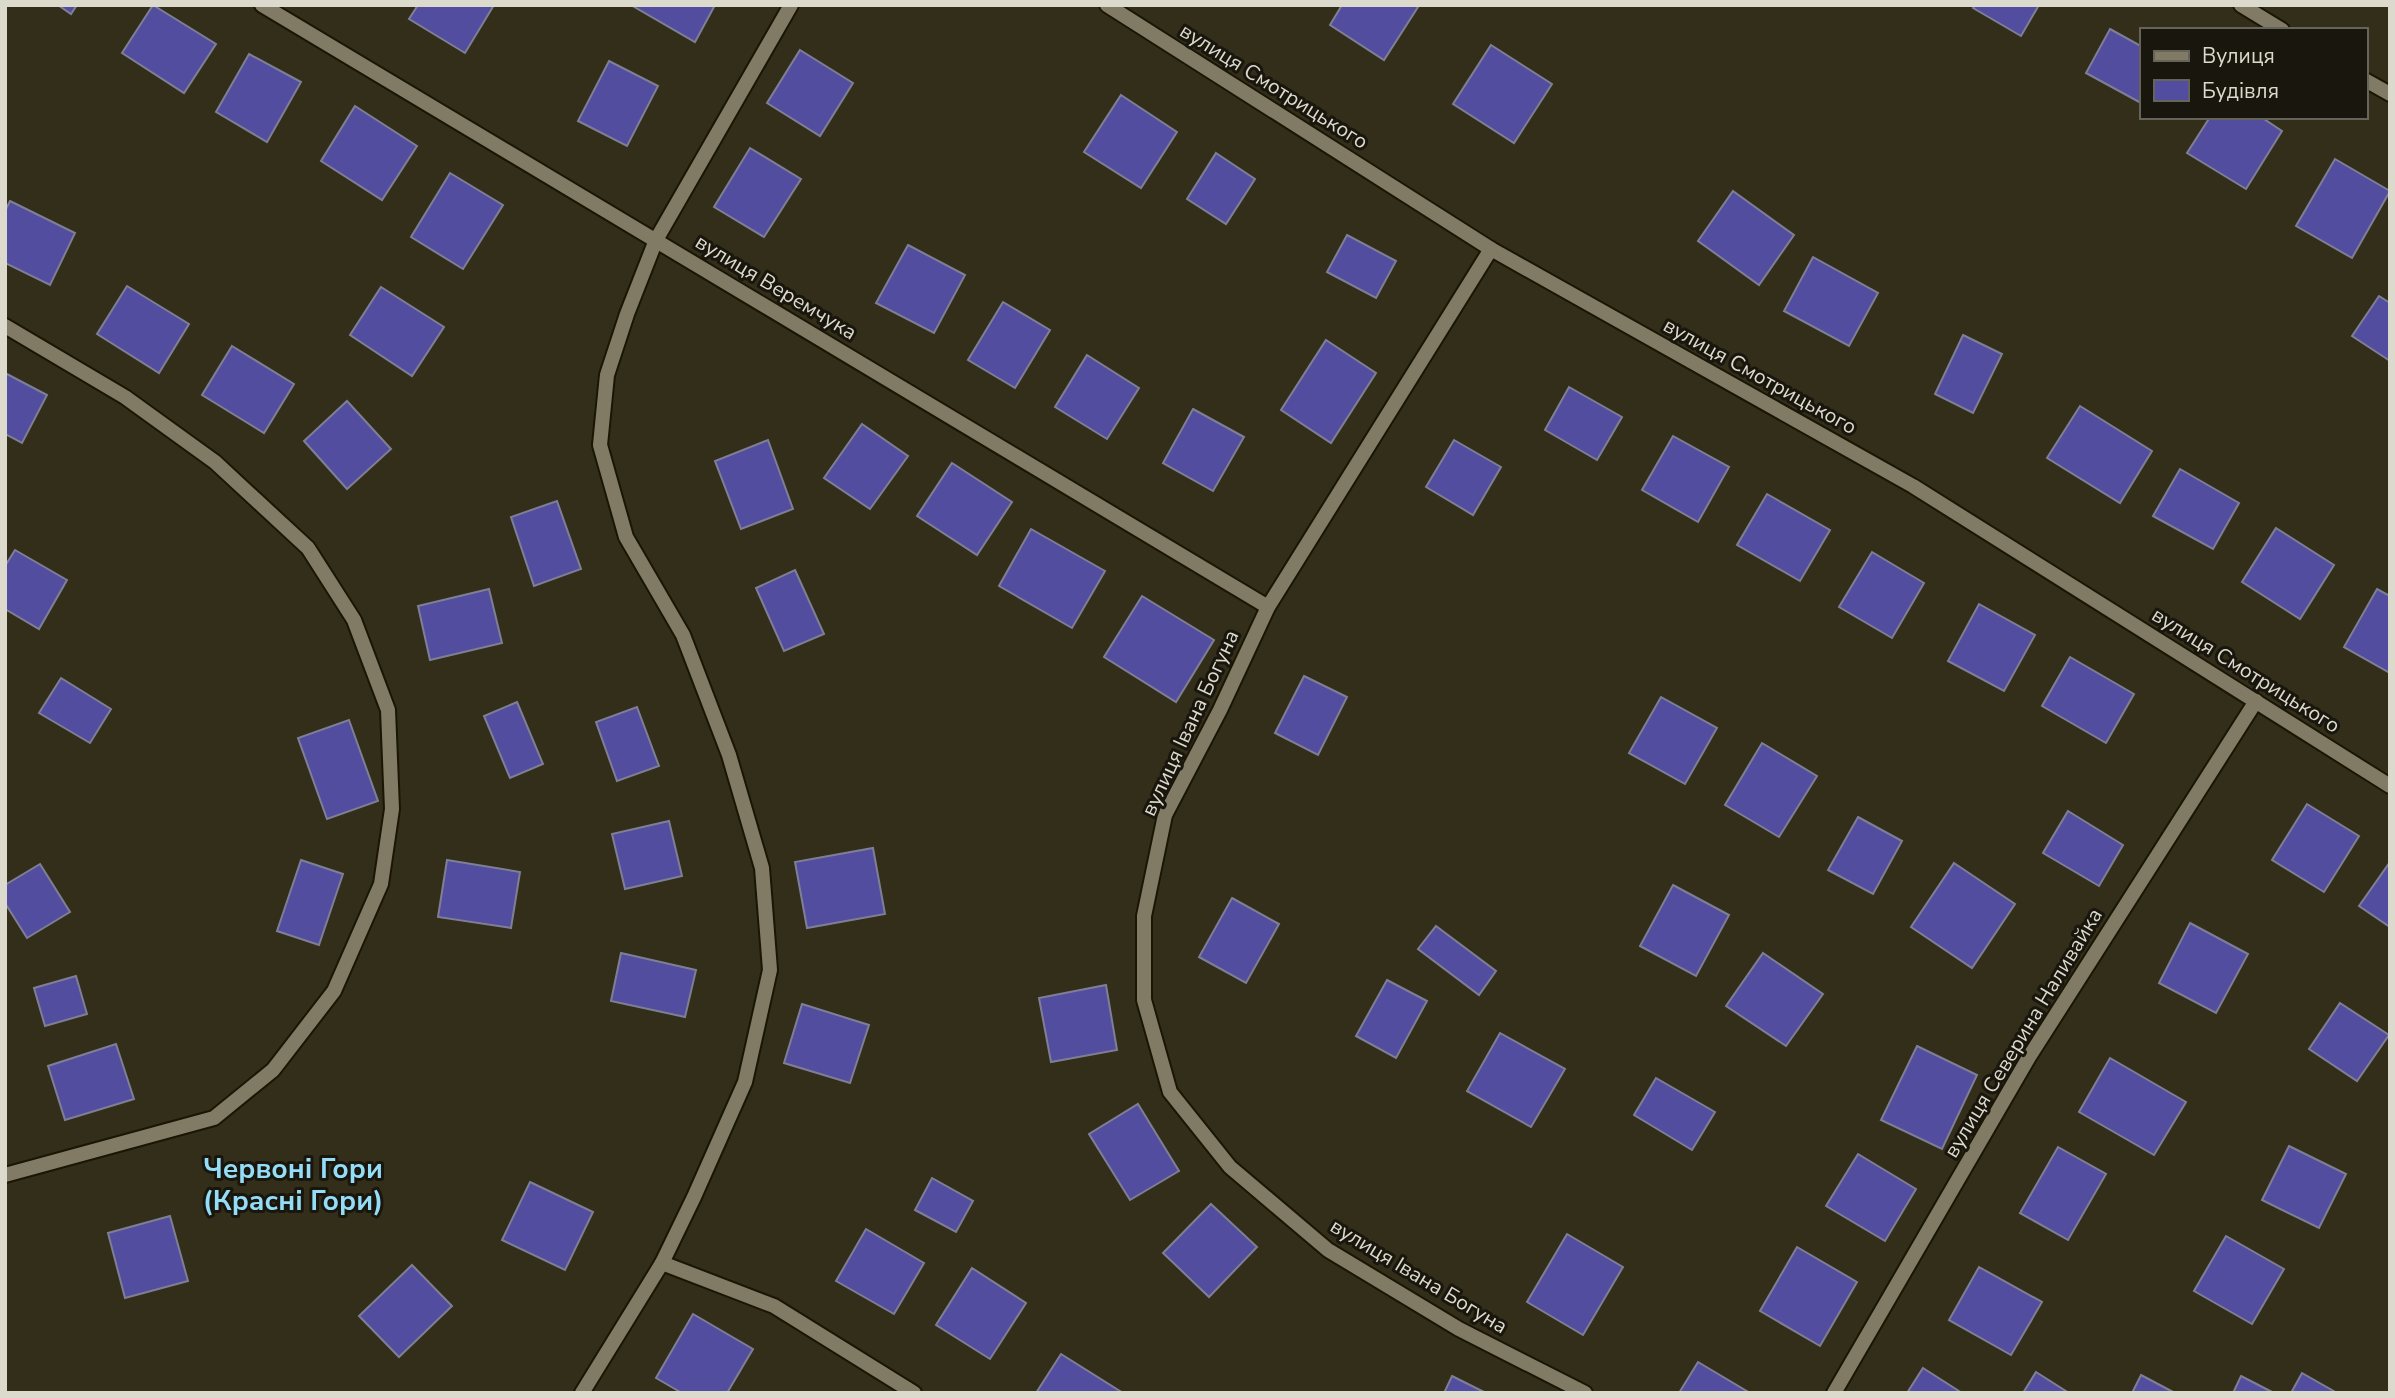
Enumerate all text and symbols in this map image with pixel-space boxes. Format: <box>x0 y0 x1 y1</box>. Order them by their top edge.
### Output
street label: вулиця Смотрицького <box>1175 17 1373 155</box>
legend <box>2140 28 2367 119</box>
text: Вулиця <box>2202 42 2275 70</box>
text: Будівля <box>2202 77 2279 105</box>
street label: вулиця Веремчука <box>690 228 862 346</box>
street label: вулиця Смотрицького <box>1658 311 1862 441</box>
street label: вулиця Смотрицького <box>2147 601 2345 739</box>
street label: вулиця Івана Богуна <box>1135 625 1245 821</box>
street label: вулиця Северина Наливайка <box>1937 903 2109 1163</box>
district label: Червоні Гори (Красні Гори) <box>203 1150 383 1220</box>
street label: вулиця Івана Богуна <box>1325 1212 1513 1340</box>

